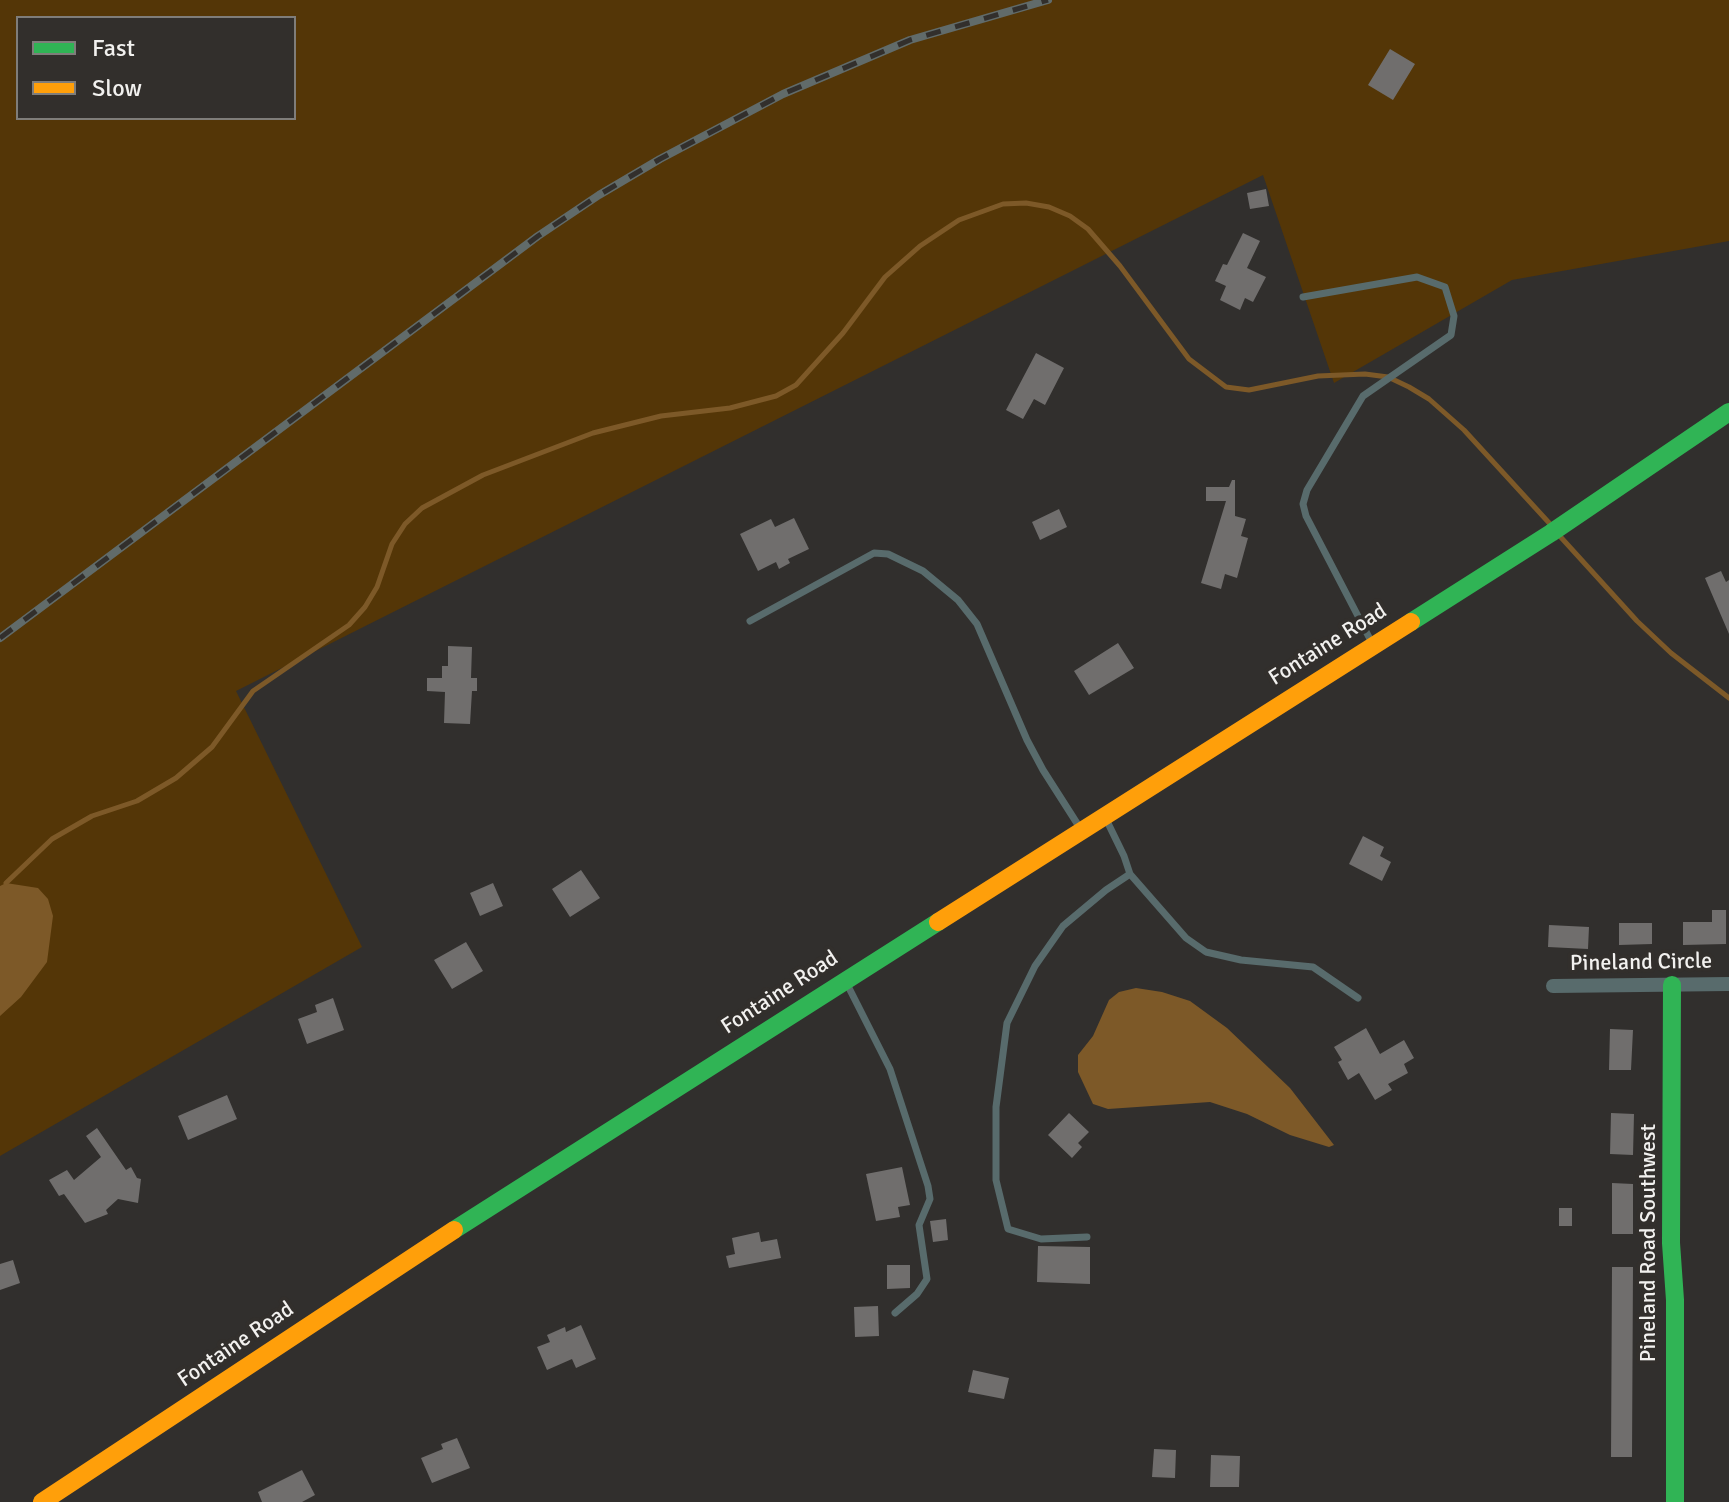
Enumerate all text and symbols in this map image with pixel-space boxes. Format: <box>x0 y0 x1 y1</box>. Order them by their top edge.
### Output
legend <box>16 16 296 120</box>
text: Fast <box>92 33 135 63</box>
text: Slow <box>92 73 142 103</box>
street label: Fontaine Road <box>1264 598 1392 692</box>
street label: Fontaine Road <box>717 945 843 1041</box>
street label: Pineland Circle <box>1570 949 1712 977</box>
street label: Pineland Road Southwest <box>1636 1124 1662 1362</box>
street label: Fontaine Road <box>173 1297 299 1393</box>

